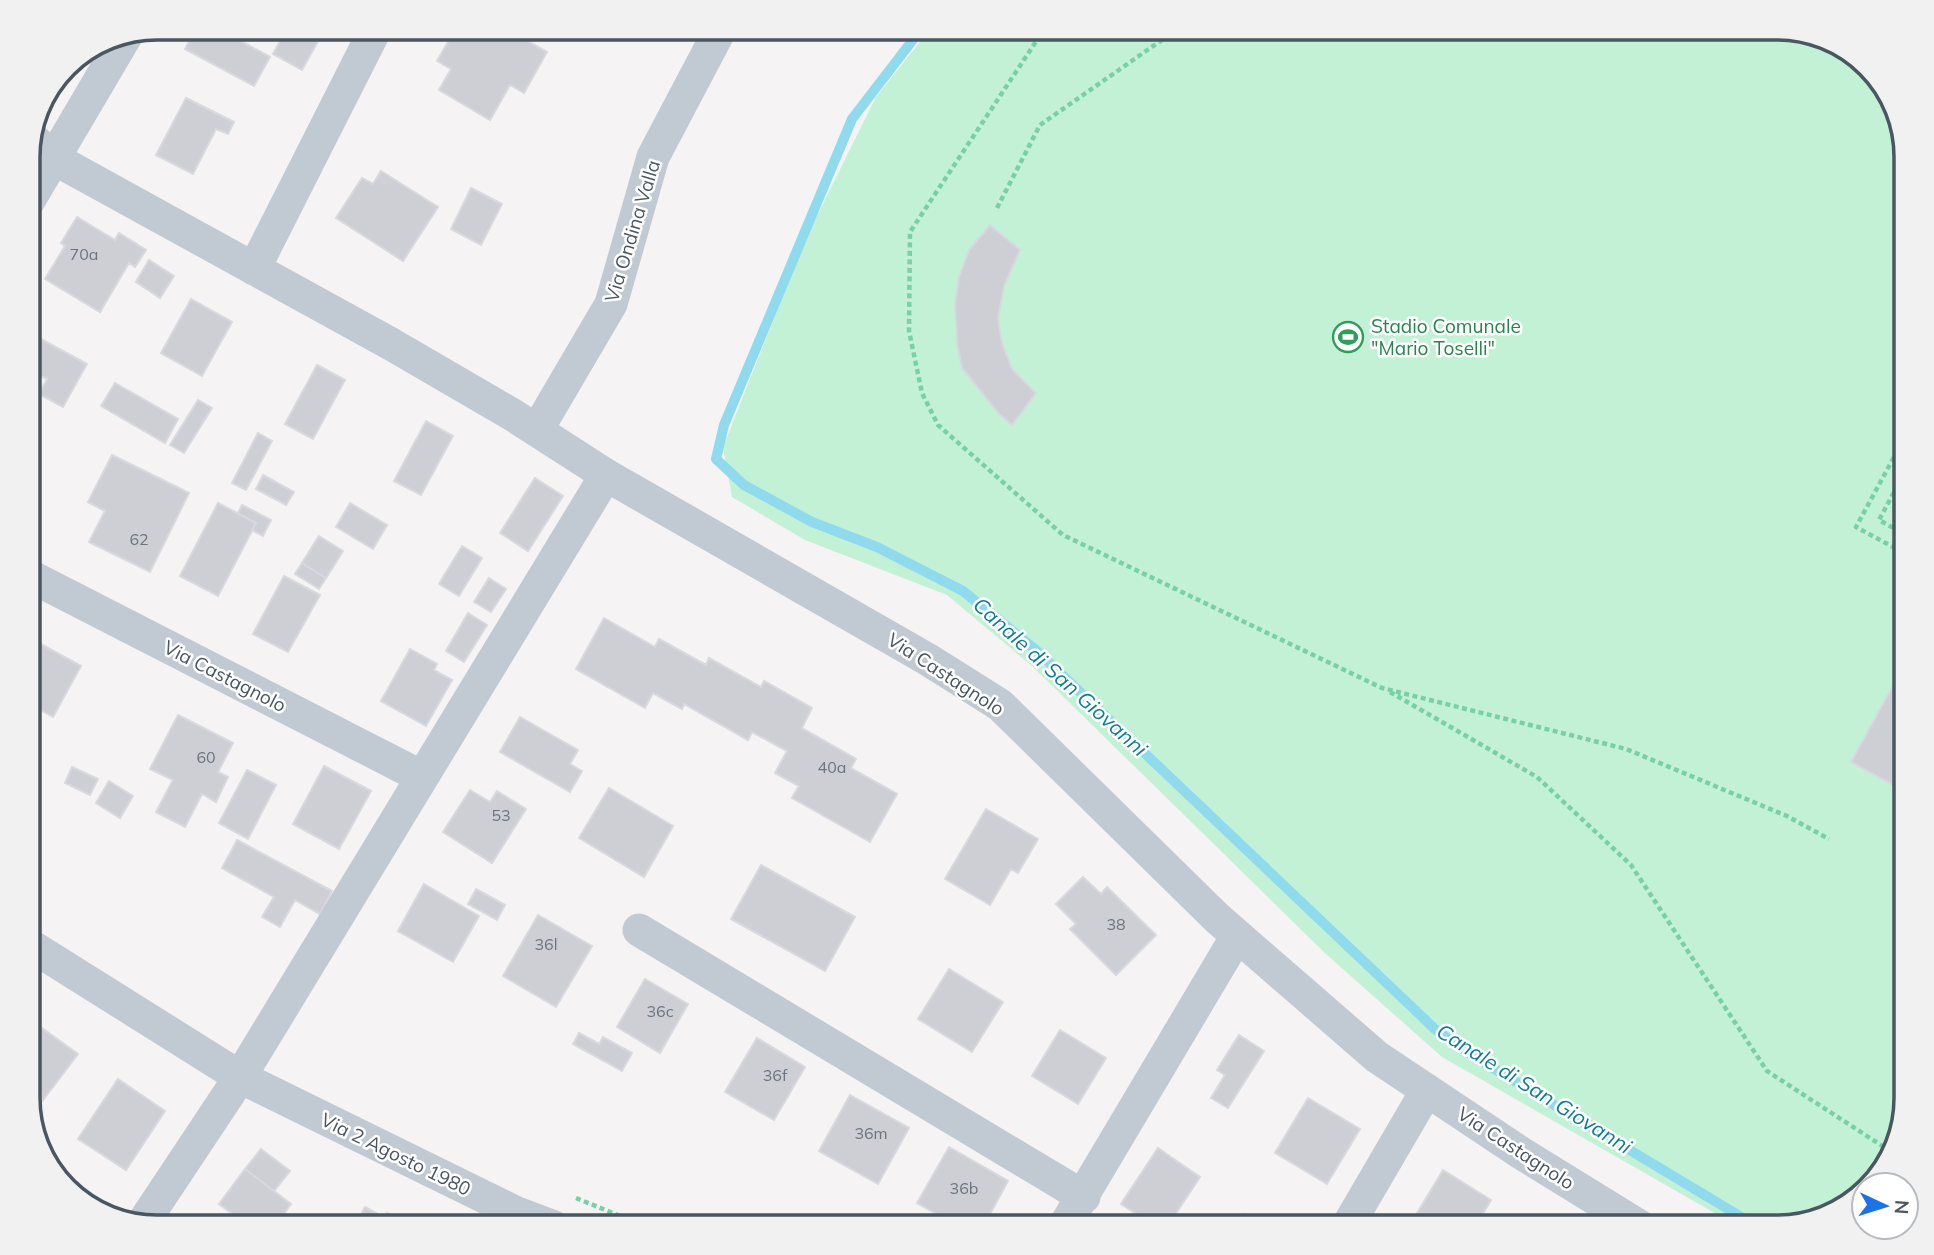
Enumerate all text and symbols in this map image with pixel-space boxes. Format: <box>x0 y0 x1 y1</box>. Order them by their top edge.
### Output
street label: Via Ondina Valla <box>599 157 665 305</box>
house number: 70a <box>70 244 98 264</box>
place label: Stadio Comunale "Mario Toselli" <box>1371 314 1521 360</box>
sports icon: Stadio Comunale "Mario Toselli" <box>1331 320 1365 354</box>
house number: 62 <box>129 529 149 549</box>
water label: Canale di San Giovanni <box>968 591 1154 762</box>
street label: Via Castagnolo <box>883 627 1009 721</box>
street label: Via Castagnolo <box>160 635 290 717</box>
house number: 60 <box>196 747 216 767</box>
house number: 40a <box>818 757 846 777</box>
house number: 53 <box>491 805 511 825</box>
house number: 38 <box>1106 914 1126 934</box>
house number: 36l <box>534 934 558 954</box>
house number: 36c <box>646 1001 674 1021</box>
water label: Canale di San Giovanni <box>1432 1017 1638 1159</box>
house number: 36f <box>763 1065 788 1085</box>
street label: Via Castagnolo <box>1453 1101 1579 1195</box>
street label: Via 2 Agosto 1980 <box>317 1107 475 1201</box>
house number: 36m <box>854 1123 888 1143</box>
north arrow <box>1850 1171 1920 1241</box>
house number: 36b <box>950 1178 978 1198</box>
text: N <box>1889 1199 1914 1215</box>

